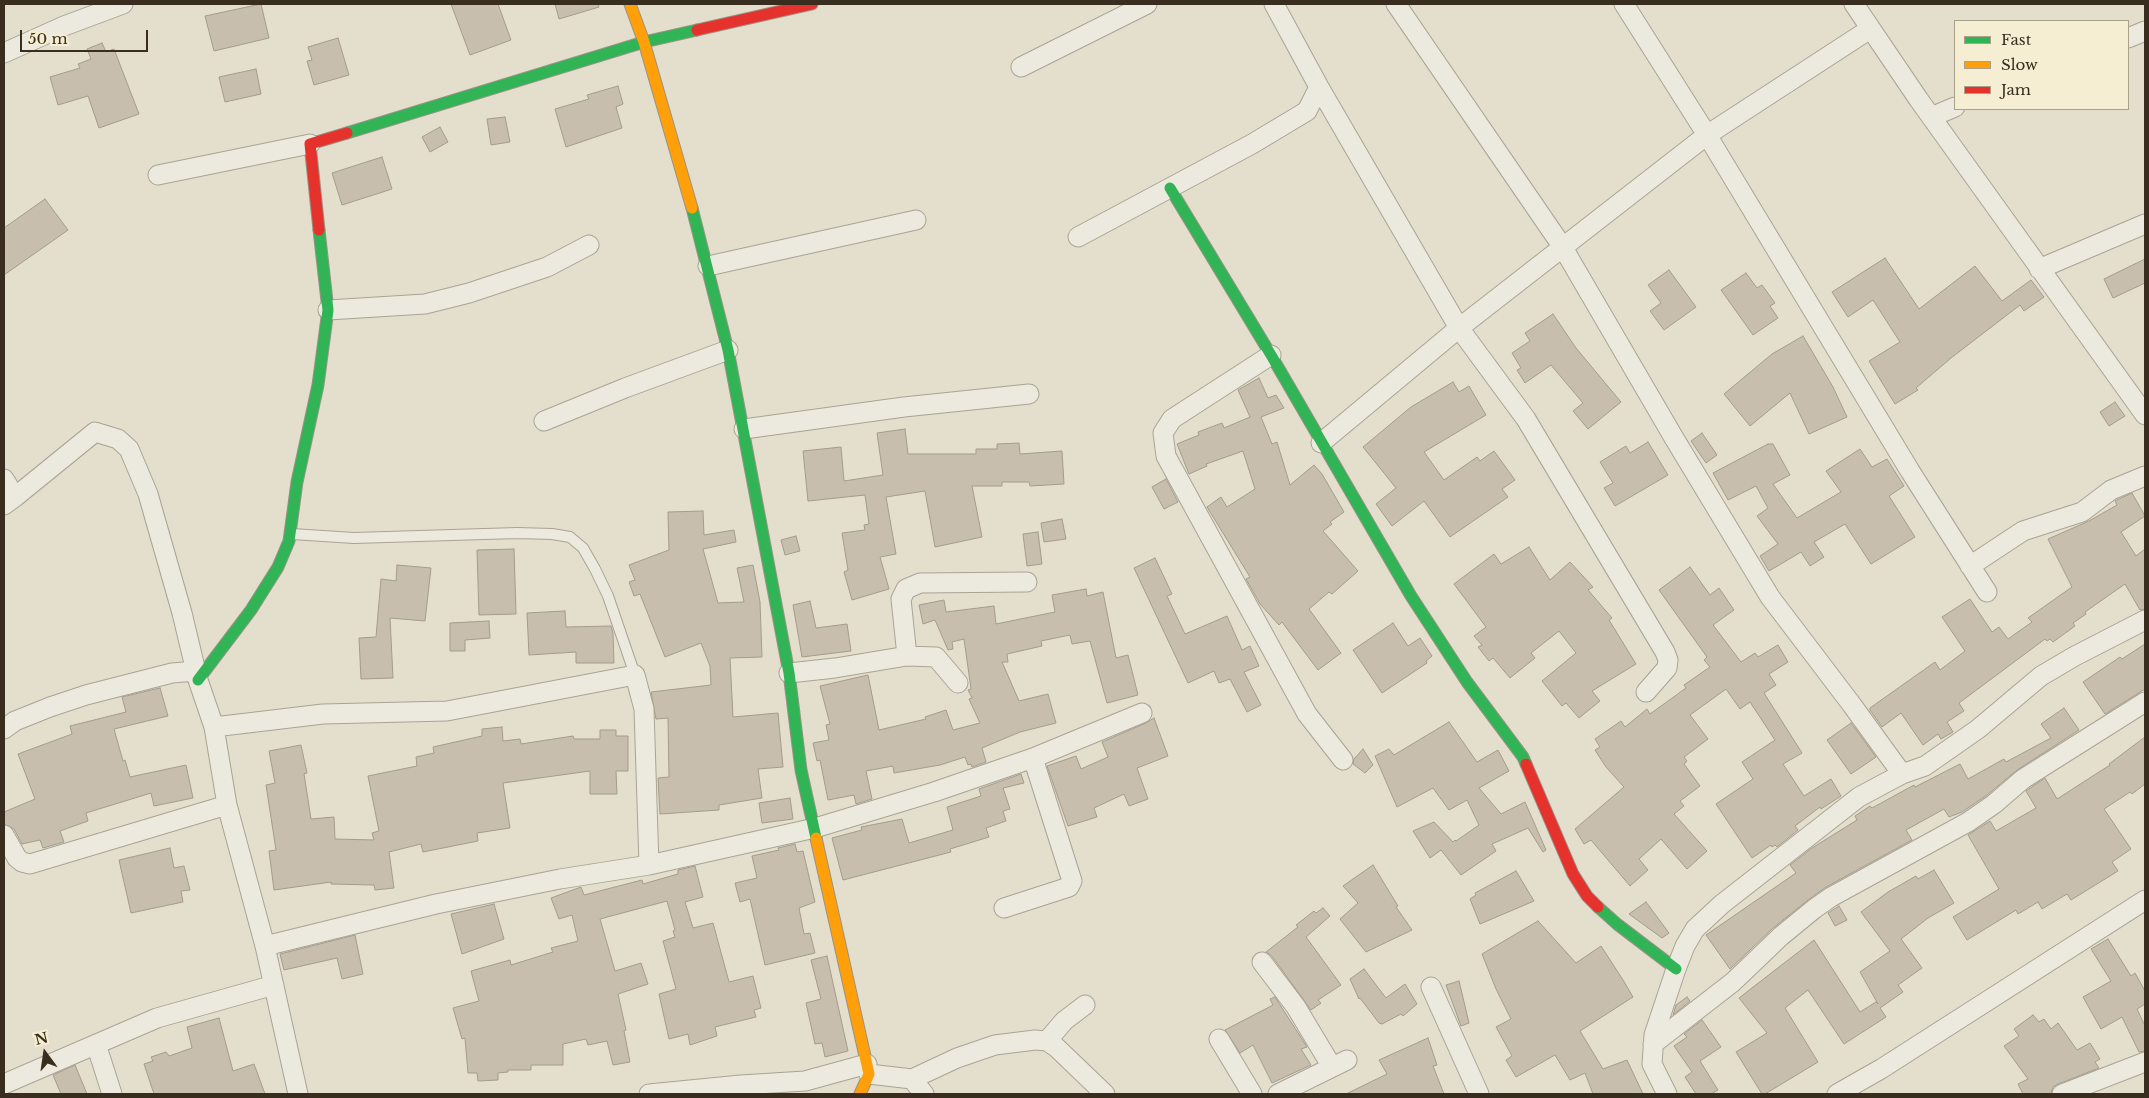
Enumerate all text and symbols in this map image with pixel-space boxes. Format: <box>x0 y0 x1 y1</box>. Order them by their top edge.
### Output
scale bar <box>22 20 150 52</box>
legend <box>1954 20 2129 110</box>
text: 50 m <box>28 29 68 48</box>
text: Fast <box>2001 30 2031 49</box>
text: Slow <box>2001 55 2038 74</box>
text: Jam <box>2001 80 2031 99</box>
north arrow <box>20 1028 70 1078</box>
text: N <box>33 1028 50 1049</box>

